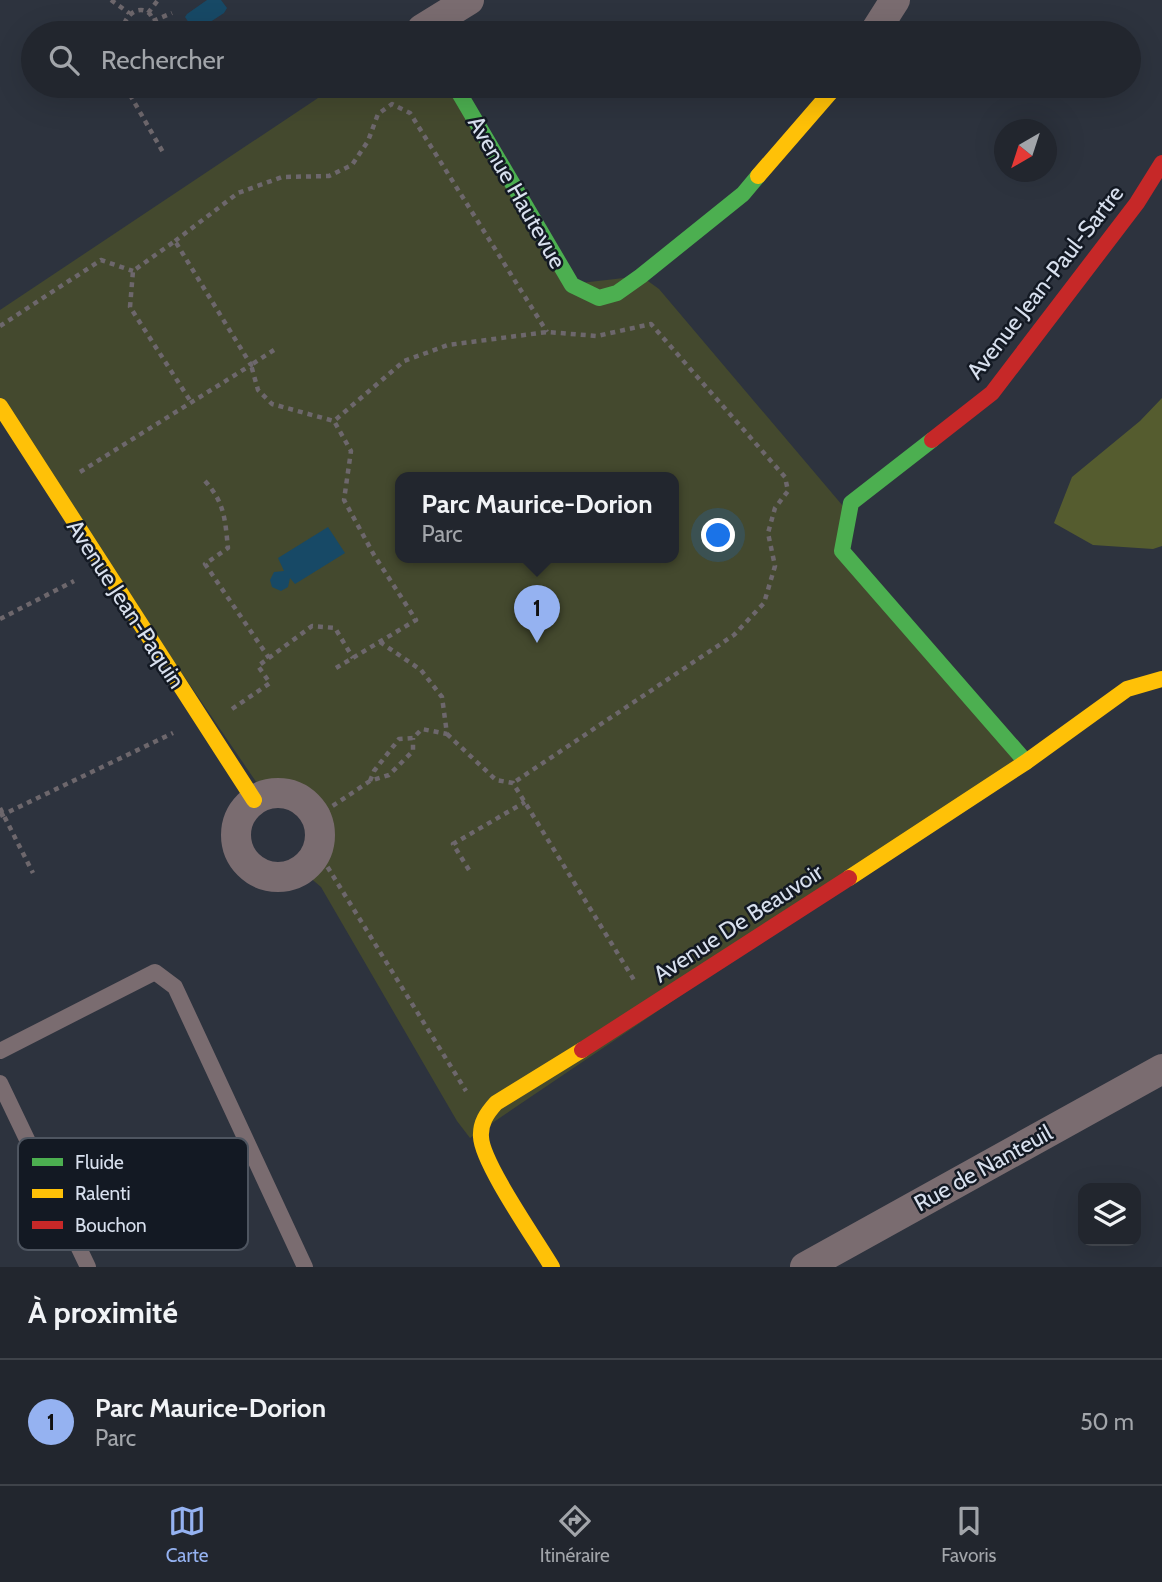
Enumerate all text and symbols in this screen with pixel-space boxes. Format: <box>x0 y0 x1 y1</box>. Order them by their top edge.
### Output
search box <box>21 21 1141 98</box>
icon: search <box>45 41 83 79</box>
text: Rechercher <box>101 44 224 76</box>
street label: Avenue Hautevue <box>462 111 572 274</box>
north arrow <box>994 119 1057 182</box>
street label: Avenue Jean-Paul-Sartre <box>961 179 1129 384</box>
popup <box>395 472 679 563</box>
text: Parc Maurice-Dorion <box>421 488 653 520</box>
street label: Avenue Jean-Paquin <box>61 514 191 694</box>
your location <box>701 518 735 552</box>
text: Parc <box>421 520 463 548</box>
pin: 1 <box>514 585 560 643</box>
street label: Avenue De Beauvoir <box>648 857 828 988</box>
street label: Rue de Nanteuil <box>909 1118 1058 1218</box>
legend <box>18 1138 248 1250</box>
text: Fluide <box>75 1151 124 1174</box>
text: Ralenti <box>75 1182 131 1205</box>
map controls <box>1078 1183 1141 1246</box>
button: layers <box>1078 1183 1141 1246</box>
text: Bouchon <box>75 1214 147 1237</box>
text: À proximité <box>28 1294 178 1331</box>
text: Parc Maurice-Dorion <box>95 1392 326 1424</box>
text: 1 <box>47 1408 55 1436</box>
text: 50 m <box>1080 1408 1134 1436</box>
text: Parc <box>95 1424 136 1452</box>
tab: Carte <box>166 1502 209 1567</box>
tab: Itinéraire <box>540 1502 610 1567</box>
tab: Favoris <box>941 1502 996 1567</box>

